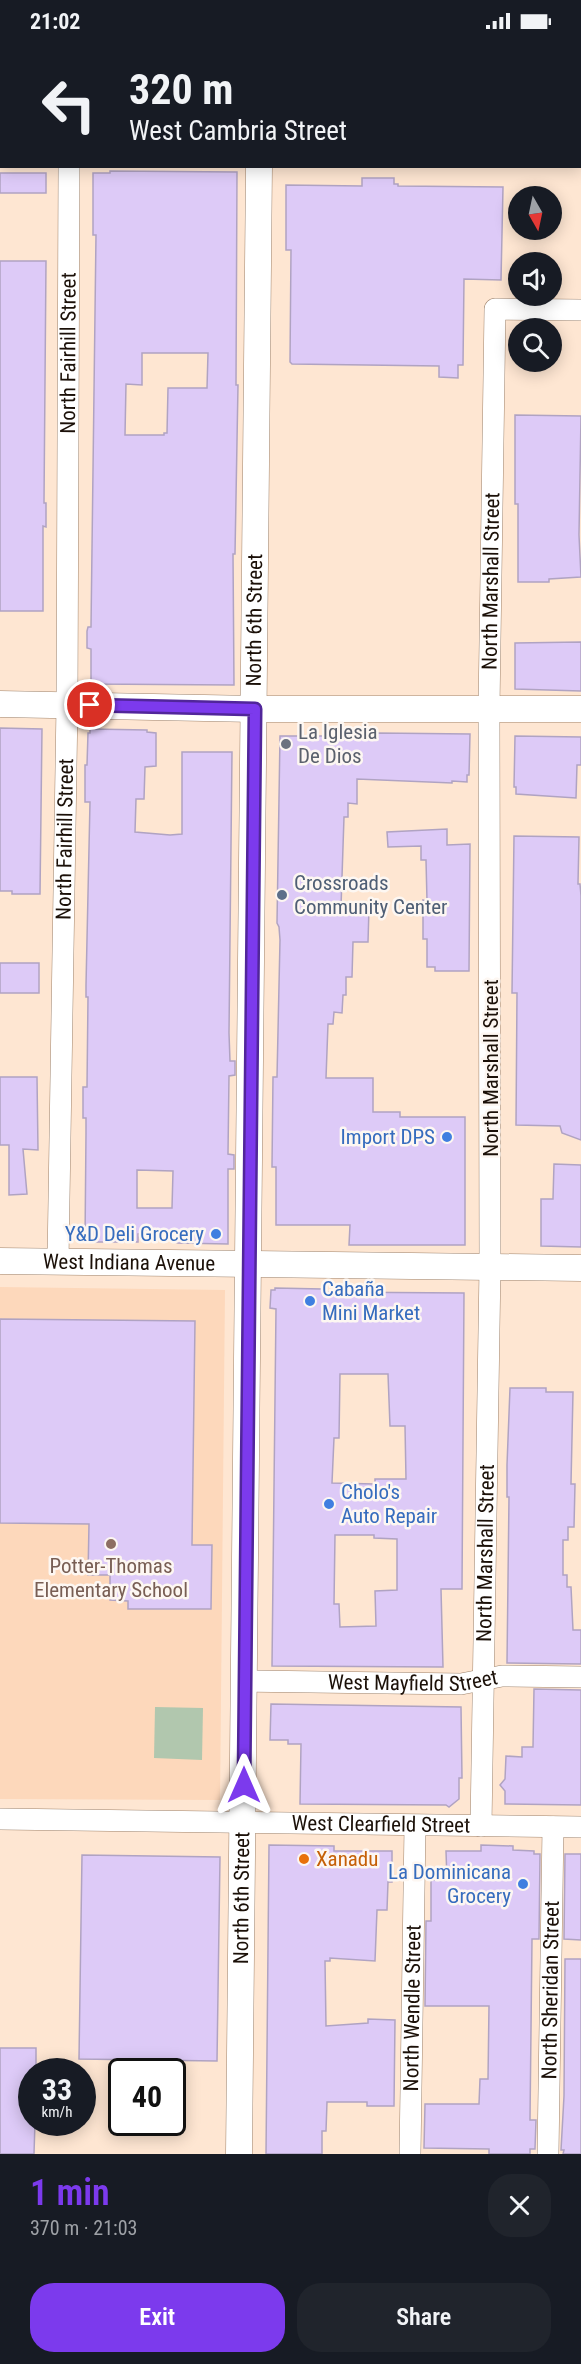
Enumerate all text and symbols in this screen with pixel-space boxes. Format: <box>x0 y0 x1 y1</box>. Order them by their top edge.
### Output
text: 21:02 <box>30 9 81 34</box>
text: 320 m <box>129 65 234 114</box>
icon: left <box>30 66 108 144</box>
text: West Cambria Street <box>129 115 347 147</box>
north arrow <box>508 186 562 240</box>
map controls <box>508 186 562 372</box>
button: sound <box>508 252 562 306</box>
street label: North Fairhill Street <box>56 272 81 434</box>
button: search <box>508 318 562 372</box>
street label: North Marshall Street <box>478 492 504 670</box>
street label: North 6th Street <box>242 554 267 686</box>
pin <box>64 679 115 730</box>
icon: arrive <box>73 688 106 721</box>
place label: La Iglesia De Dios <box>298 720 378 768</box>
marker: La Iglesia De Dios <box>279 737 293 751</box>
street label: North Fairhill Street <box>52 758 78 920</box>
place label: Crossroads Community Center <box>294 871 447 919</box>
marker: Crossroads Community Center <box>275 888 289 902</box>
street label: North Marshall Street <box>479 979 503 1157</box>
place label: Import DPS <box>341 1125 435 1149</box>
marker: Import DPS <box>440 1130 454 1144</box>
place label: Y&D Deli Grocery <box>65 1222 204 1246</box>
marker: Y&D Deli Grocery <box>209 1227 223 1241</box>
street label: West Indiana Avenue <box>43 1250 216 1276</box>
place label: Cabaña Mini Market <box>322 1277 420 1325</box>
marker: Cabaña Mini Market <box>303 1294 317 1308</box>
street label: North Marshall Street <box>472 1464 499 1642</box>
place label: Cholo's Auto Repair <box>341 1480 437 1528</box>
marker: Cholo's Auto Repair <box>322 1497 336 1511</box>
marker: Potter-Thomas Elementary School <box>104 1537 118 1551</box>
place label: Potter-Thomas Elementary School <box>34 1554 188 1602</box>
street label: West Mayfield Street <box>328 1665 500 1696</box>
position arrow <box>212 1753 276 1817</box>
street label: West Clearfield Street <box>291 1811 470 1837</box>
street label: North 6th Street <box>229 1832 254 1964</box>
place label: Xanadu <box>316 1847 378 1871</box>
marker: Xanadu <box>297 1852 311 1866</box>
place label: La Dominicana Grocery <box>388 1860 511 1908</box>
marker: La Dominicana Grocery <box>516 1877 530 1891</box>
street label: North Sheridan Street <box>537 1901 564 2079</box>
street label: North Wendle Street <box>399 1925 425 2091</box>
speed limit sign: 40 <box>108 2058 186 2136</box>
text: 33 <box>42 2072 72 2107</box>
text: km/h <box>42 2103 72 2121</box>
text: 1 min <box>30 2172 110 2214</box>
button: close <box>488 2174 551 2237</box>
text: 370 m · 21:03 <box>30 2216 137 2240</box>
button: Exit <box>30 2283 285 2352</box>
button: Share <box>297 2283 551 2352</box>

